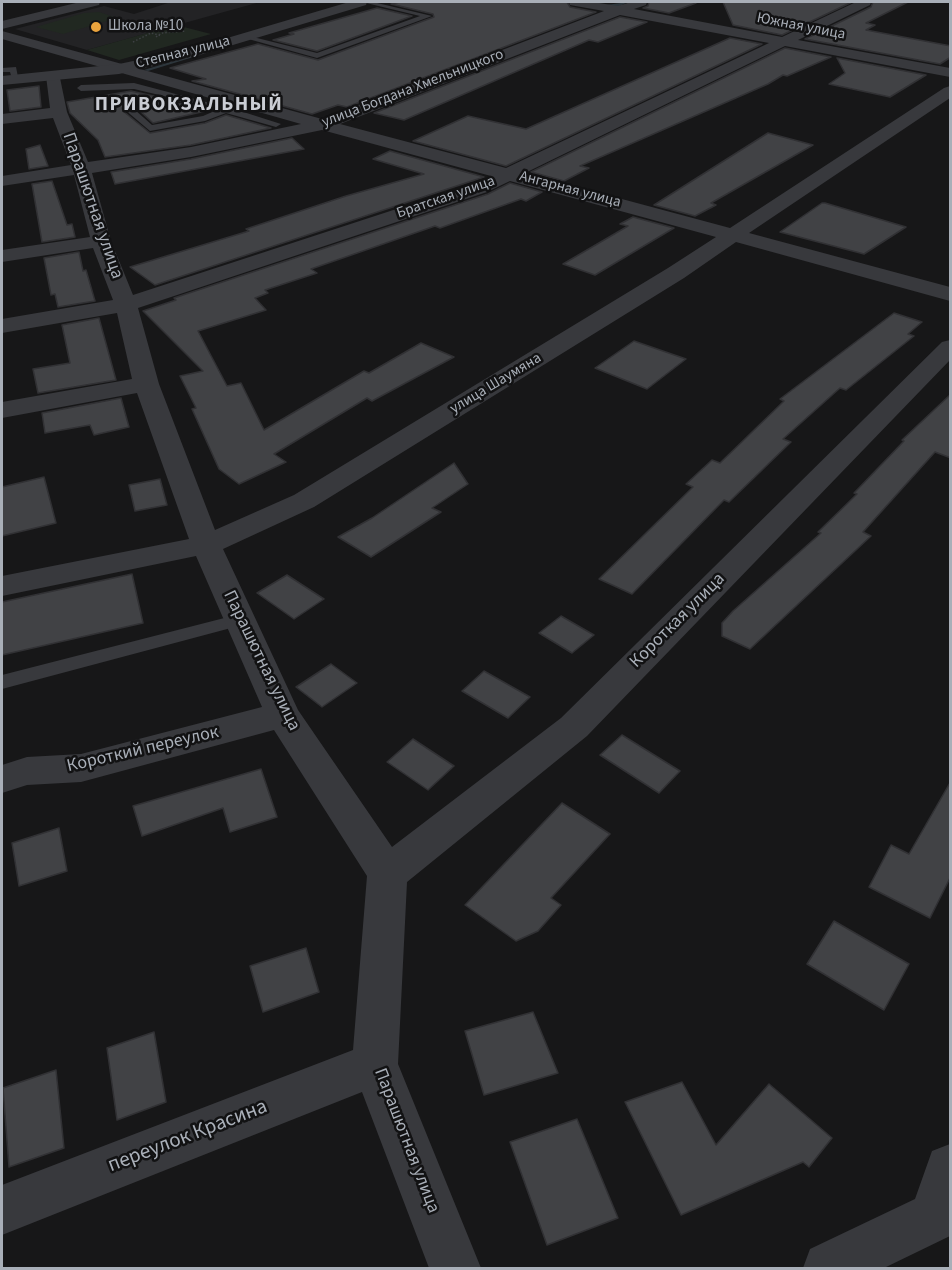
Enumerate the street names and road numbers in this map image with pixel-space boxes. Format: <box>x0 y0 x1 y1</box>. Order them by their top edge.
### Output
street label: Южная улица <box>755 10 847 44</box>
street label: Степная улица <box>134 33 232 73</box>
street label: улица Богдана Хмельницкого <box>320 46 506 132</box>
street label: Парашютная улица <box>57 130 127 282</box>
street label: Ангарная улица <box>517 168 623 212</box>
street label: Братская улица <box>395 173 497 223</box>
street label: улица Шаумяна <box>447 350 545 418</box>
street label: Короткая улица <box>626 569 730 673</box>
street label: Парашютная улица <box>218 587 304 735</box>
street label: Короткий переулок <box>65 722 221 778</box>
street label: Парашютная улица <box>368 1065 444 1217</box>
street label: переулок Красина <box>105 1095 271 1179</box>

